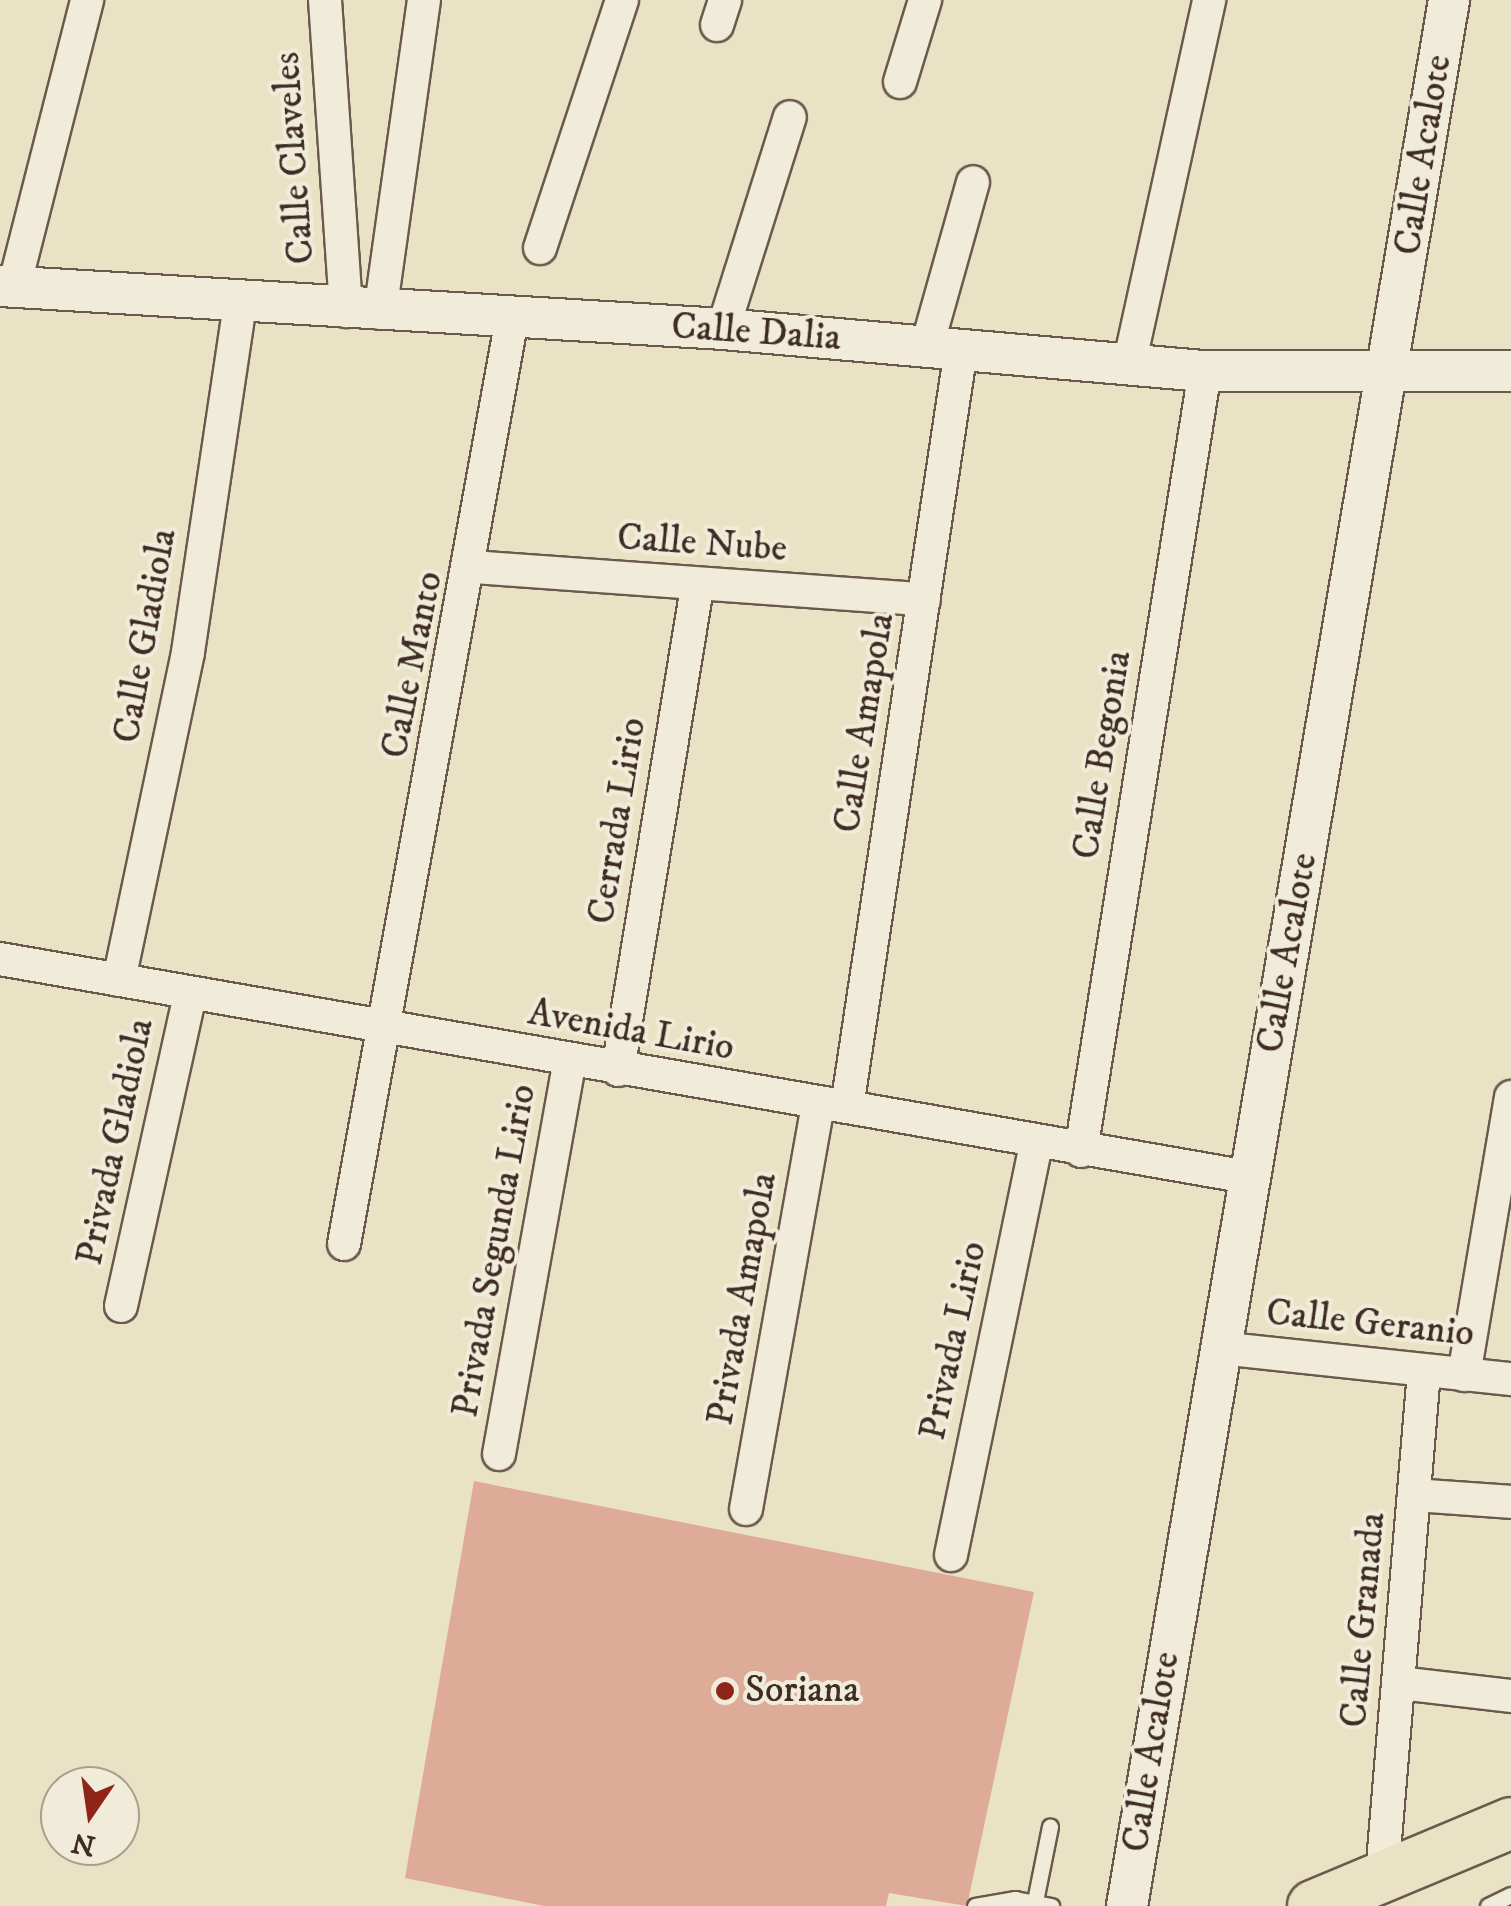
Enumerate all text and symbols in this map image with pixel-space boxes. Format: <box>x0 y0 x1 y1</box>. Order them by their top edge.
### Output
street label: Calle Claveles <box>265 50 325 266</box>
street label: Calle Acalote <box>1386 52 1462 258</box>
street label: Calle Dalia <box>670 304 842 362</box>
street label: Calle Nube <box>615 515 789 573</box>
street label: Calle Gladiola <box>105 525 187 747</box>
street label: Calle Manto <box>373 568 453 762</box>
street label: Calle Amapola <box>825 610 905 836</box>
street label: Calle Begonia <box>1064 647 1142 863</box>
street label: Cerrada Lirio <box>579 715 657 927</box>
street label: Calle Acalote <box>1248 849 1328 1057</box>
street label: Avenida Lirio <box>524 990 738 1072</box>
street label: Privada Gladiola <box>68 1015 164 1269</box>
street label: Privada Segunda Lirio <box>443 1081 547 1421</box>
street label: Privada Amapola <box>698 1169 788 1429</box>
street label: Privada Lirio <box>911 1238 997 1444</box>
street label: Calle Geranio <box>1264 1290 1476 1358</box>
street label: Calle Granada <box>1332 1510 1396 1730</box>
street label: Calle Acalote <box>1114 1649 1190 1855</box>
place label: Soriana <box>745 1668 859 1714</box>
marker: Soriana <box>714 1680 736 1702</box>
north arrow <box>40 1766 140 1866</box>
text: N <box>68 1824 99 1863</box>

